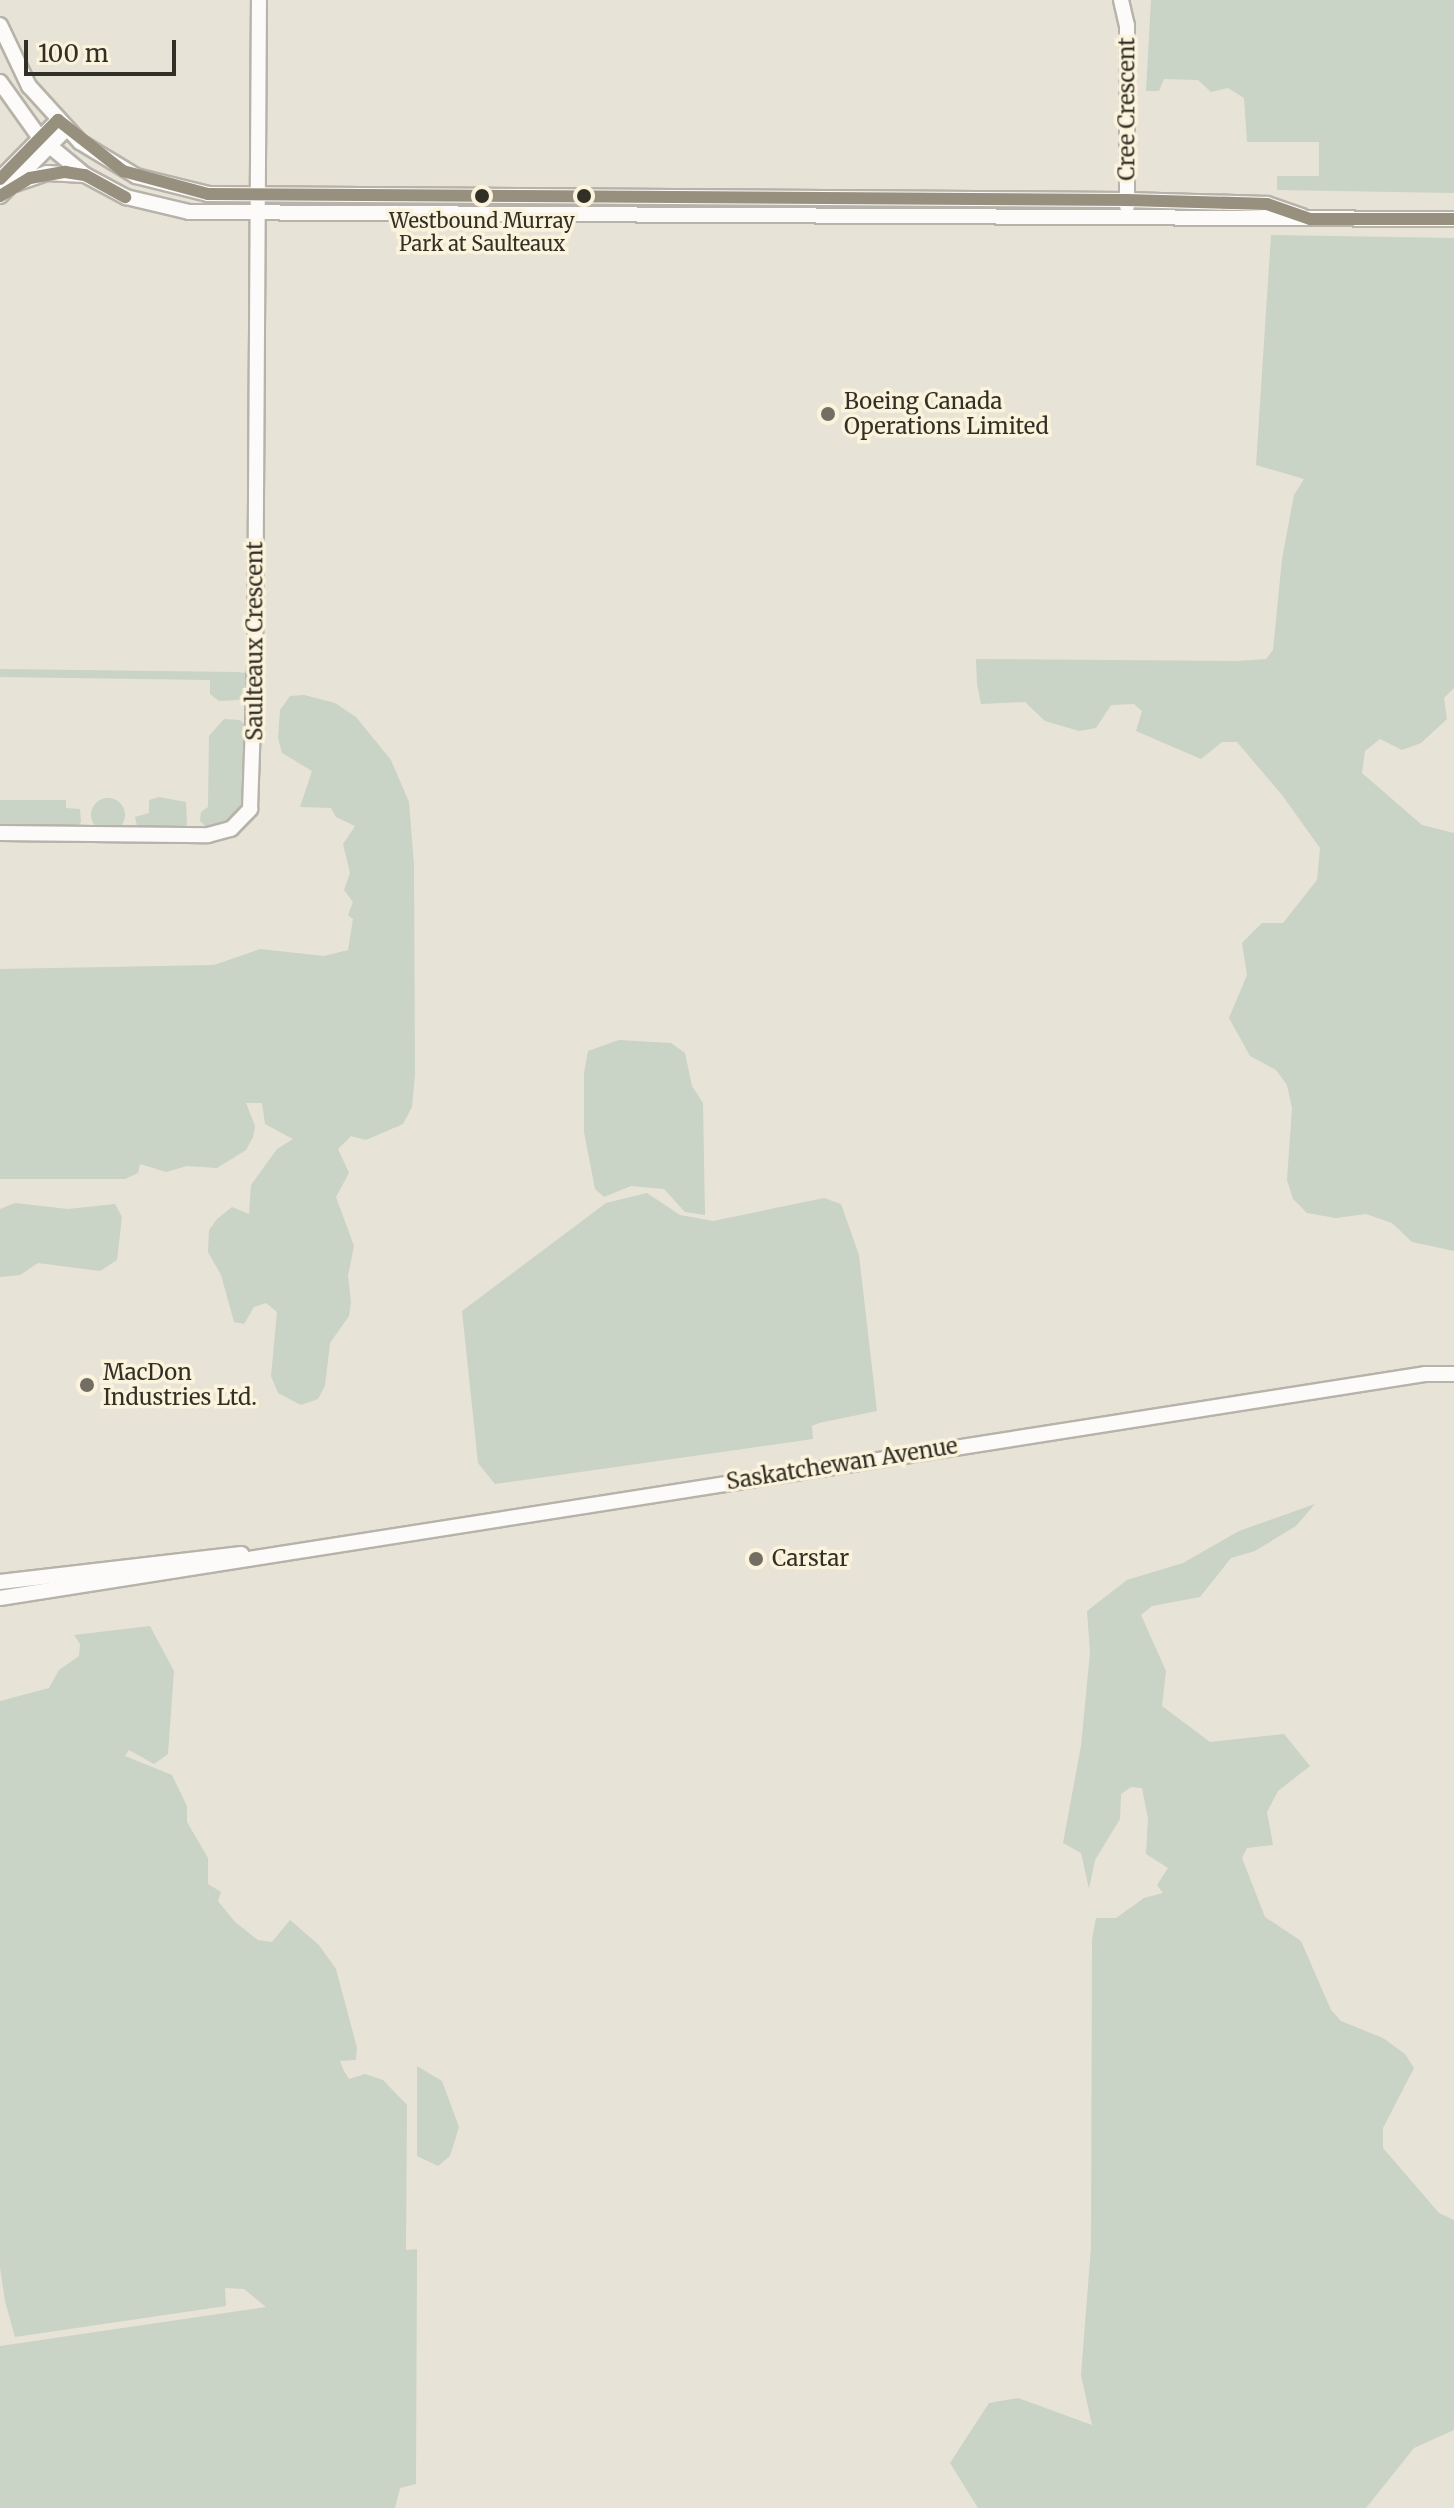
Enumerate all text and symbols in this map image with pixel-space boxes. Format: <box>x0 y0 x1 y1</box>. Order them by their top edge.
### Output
scale bar <box>28 24 180 74</box>
street label: Cree Crescent <box>1114 37 1140 181</box>
text: 100 m <box>38 38 108 69</box>
marker: Westbound Murray Park at Saulteaux <box>474 188 490 204</box>
unlabelled marker <box>576 188 592 204</box>
place label: Westbound Murray Park at Saulteaux <box>389 208 575 255</box>
place label: Boeing Canada Operations Limited <box>844 388 1049 440</box>
marker: Boeing Canada Operations Limited <box>819 405 837 423</box>
street label: Saulteaux Crescent <box>242 541 268 741</box>
place label: MacDon Industries Ltd. <box>103 1359 257 1410</box>
marker: MacDon Industries Ltd. <box>78 1376 96 1394</box>
street label: Saskatchewan Avenue <box>724 1433 960 1495</box>
place label: Carstar <box>772 1546 849 1572</box>
marker: Carstar <box>747 1550 765 1568</box>

